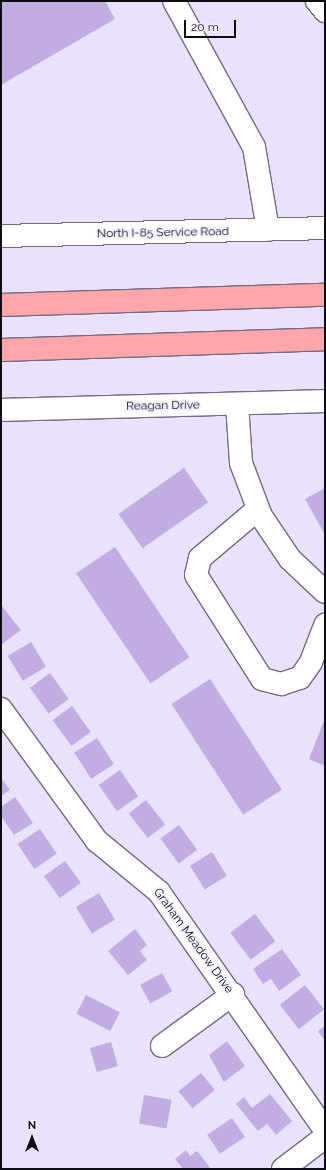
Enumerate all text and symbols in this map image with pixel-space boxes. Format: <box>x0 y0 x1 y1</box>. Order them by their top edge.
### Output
scale bar <box>186 12 238 38</box>
text: 20 m <box>191 20 219 34</box>
street label: North I-85 Service Road <box>97 225 229 241</box>
street label: Reagan Drive <box>126 398 200 414</box>
street label: Graham Meadow Drive <box>150 885 236 997</box>
north arrow <box>12 1118 52 1158</box>
text: N <box>28 1119 36 1132</box>

